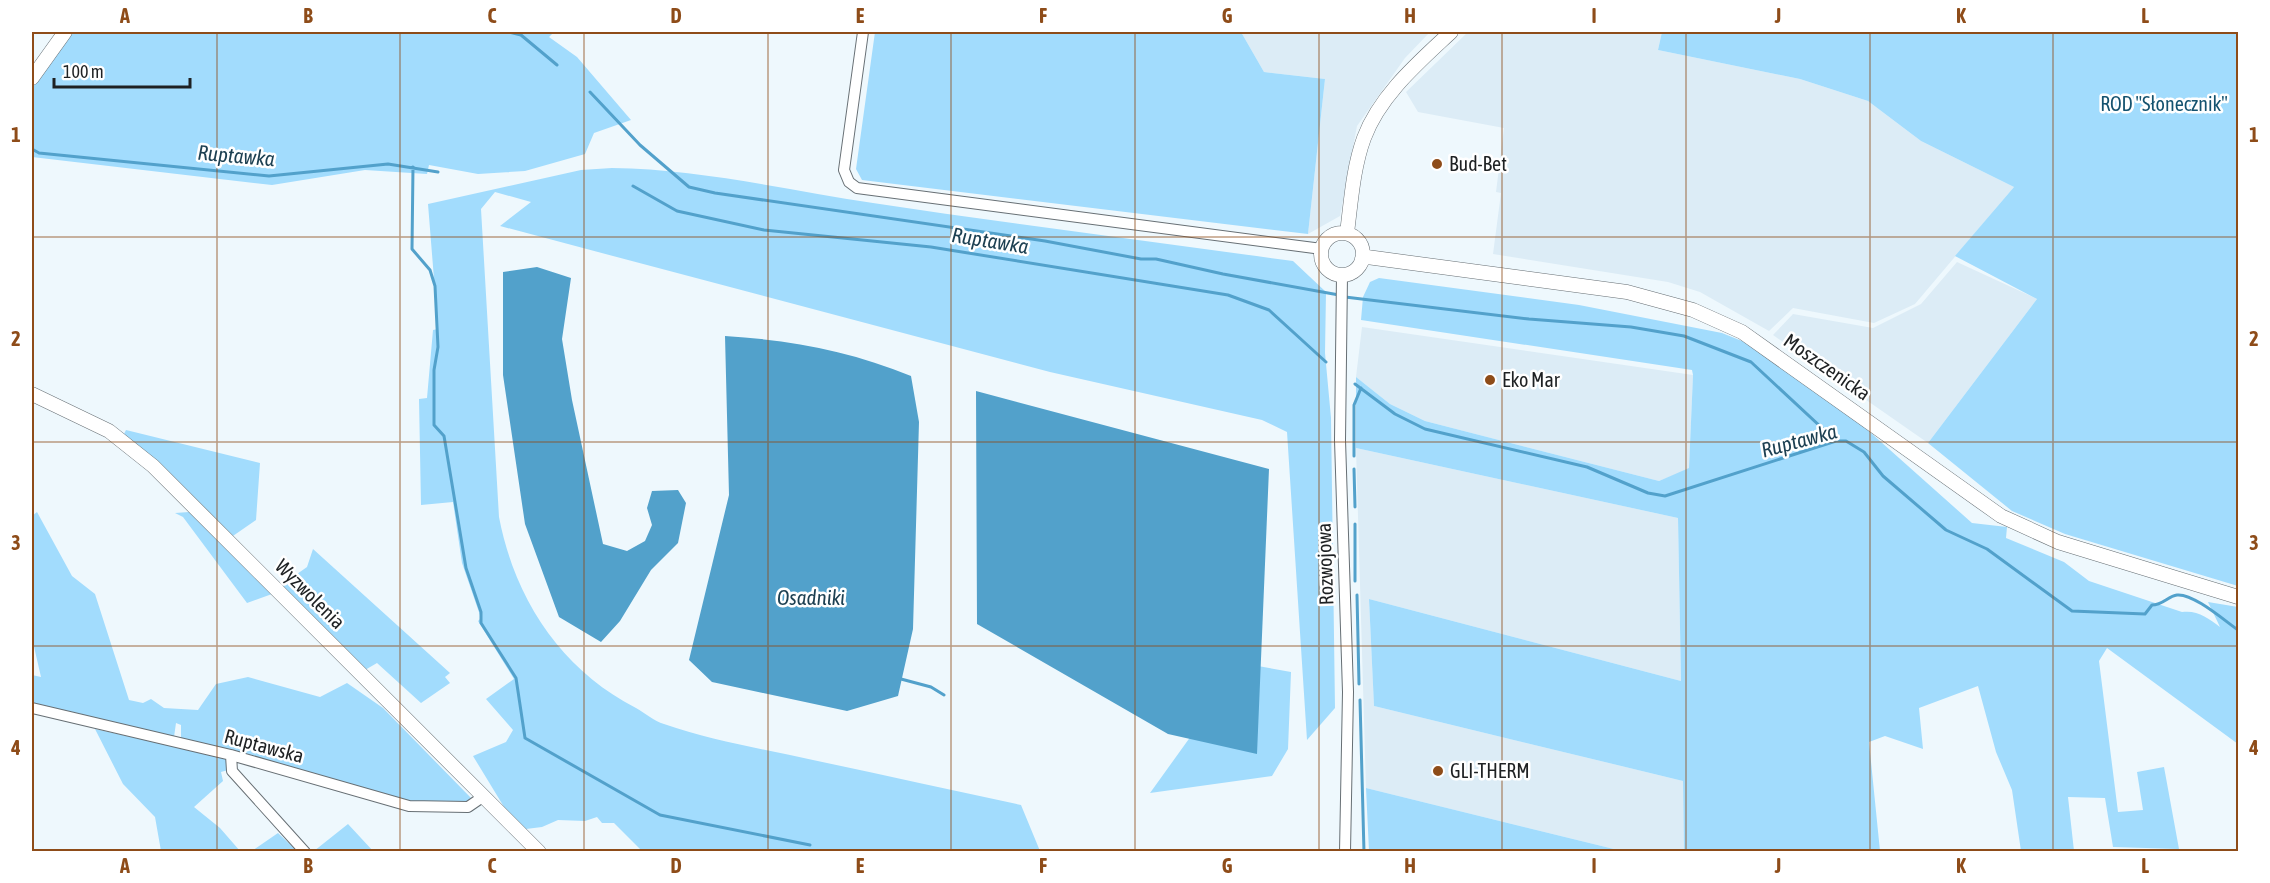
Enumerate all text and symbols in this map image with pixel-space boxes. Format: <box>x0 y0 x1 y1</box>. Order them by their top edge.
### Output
text: A <box>119 4 130 27</box>
text: B <box>303 4 313 27</box>
text: C <box>488 4 497 27</box>
text: D <box>670 4 682 27</box>
text: E <box>856 4 865 27</box>
text: F <box>1039 4 1047 27</box>
text: G <box>1222 4 1233 27</box>
text: H <box>1404 4 1416 27</box>
text: I <box>1591 4 1597 27</box>
text: J <box>1774 4 1781 27</box>
text: K <box>1956 4 1966 27</box>
text: L <box>2141 4 2149 27</box>
scale bar <box>54 51 190 89</box>
text: 100 m <box>63 61 104 82</box>
park label: ROD "Słonecznik" <box>2100 92 2228 115</box>
text: 1 <box>11 123 21 146</box>
text: 1 <box>2249 123 2259 146</box>
water label: Ruptawka <box>197 140 276 170</box>
place label: Bud-Bet <box>1449 152 1507 175</box>
marker: Bud-Bet <box>1430 157 1444 171</box>
water label: Ruptawka <box>950 222 1030 258</box>
text: 2 <box>11 327 21 350</box>
text: 2 <box>2249 327 2259 350</box>
street label: Moszczenicka <box>1780 328 1875 405</box>
place label: Eko Mar <box>1502 368 1561 391</box>
marker: Eko Mar <box>1483 373 1497 387</box>
water label: Ruptawka <box>1758 418 1839 462</box>
street label: Rozwojowa <box>1312 522 1337 606</box>
text: 3 <box>11 531 21 554</box>
text: 3 <box>2249 531 2259 554</box>
street label: Wyzwolenia <box>271 554 350 633</box>
water label: Osadniki <box>777 585 845 609</box>
street label: Ruptawska <box>222 724 306 767</box>
text: 4 <box>10 736 21 759</box>
text: 4 <box>2248 736 2259 759</box>
place label: GLI-THERM <box>1450 759 1530 782</box>
marker: GLI-THERM <box>1431 764 1445 778</box>
text: A <box>119 854 130 877</box>
text: B <box>303 854 313 877</box>
text: C <box>488 854 497 877</box>
text: D <box>670 854 682 877</box>
text: E <box>856 854 865 877</box>
text: F <box>1039 854 1047 877</box>
text: G <box>1222 854 1233 877</box>
text: H <box>1404 854 1416 877</box>
text: I <box>1591 854 1597 877</box>
text: J <box>1774 854 1781 877</box>
text: K <box>1956 854 1966 877</box>
text: L <box>2141 854 2149 877</box>

